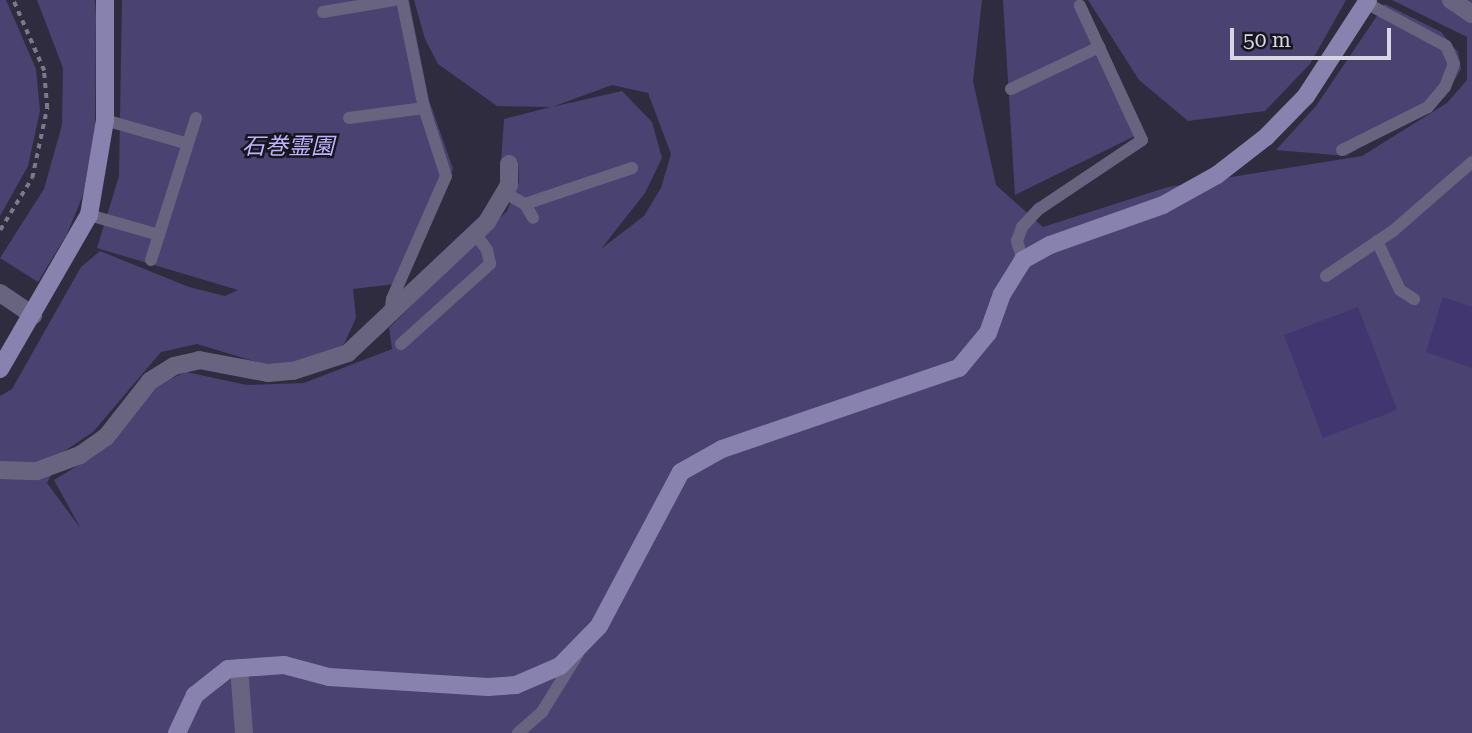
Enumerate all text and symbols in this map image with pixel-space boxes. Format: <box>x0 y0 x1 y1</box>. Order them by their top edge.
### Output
scale bar <box>1234 14 1395 58</box>
text: 50 m <box>1243 28 1291 52</box>
park label: 石巻霊園 <box>242 133 334 161</box>

